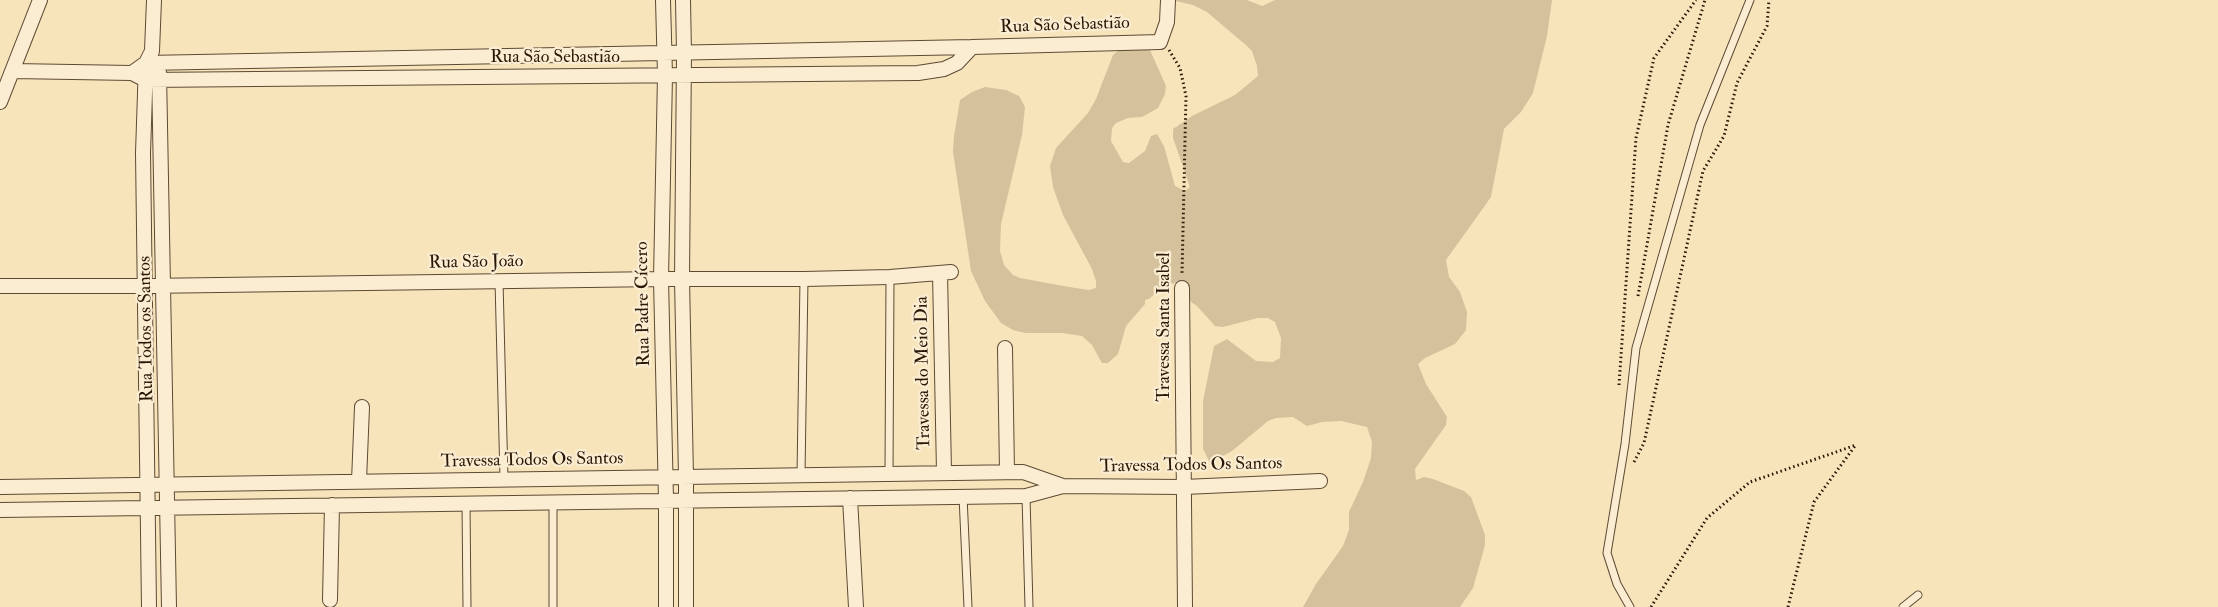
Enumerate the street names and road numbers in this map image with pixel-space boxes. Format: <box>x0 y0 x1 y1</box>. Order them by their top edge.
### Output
street label: Rua São Sebastião <box>1000 13 1130 39</box>
street label: Rua São Sebastião <box>490 47 620 69</box>
street label: Rua Padre Cícero <box>632 241 656 367</box>
street label: Rua São João <box>428 251 524 275</box>
street label: Travessa Santa Isabel <box>1154 252 1176 402</box>
street label: Rua Todos os Santos <box>135 256 159 402</box>
street label: Travessa do Meio Dia <box>912 296 936 450</box>
street label: Travessa Todos Os Santos <box>440 449 624 473</box>
street label: Travessa Todos Os Santos <box>1099 454 1283 478</box>

